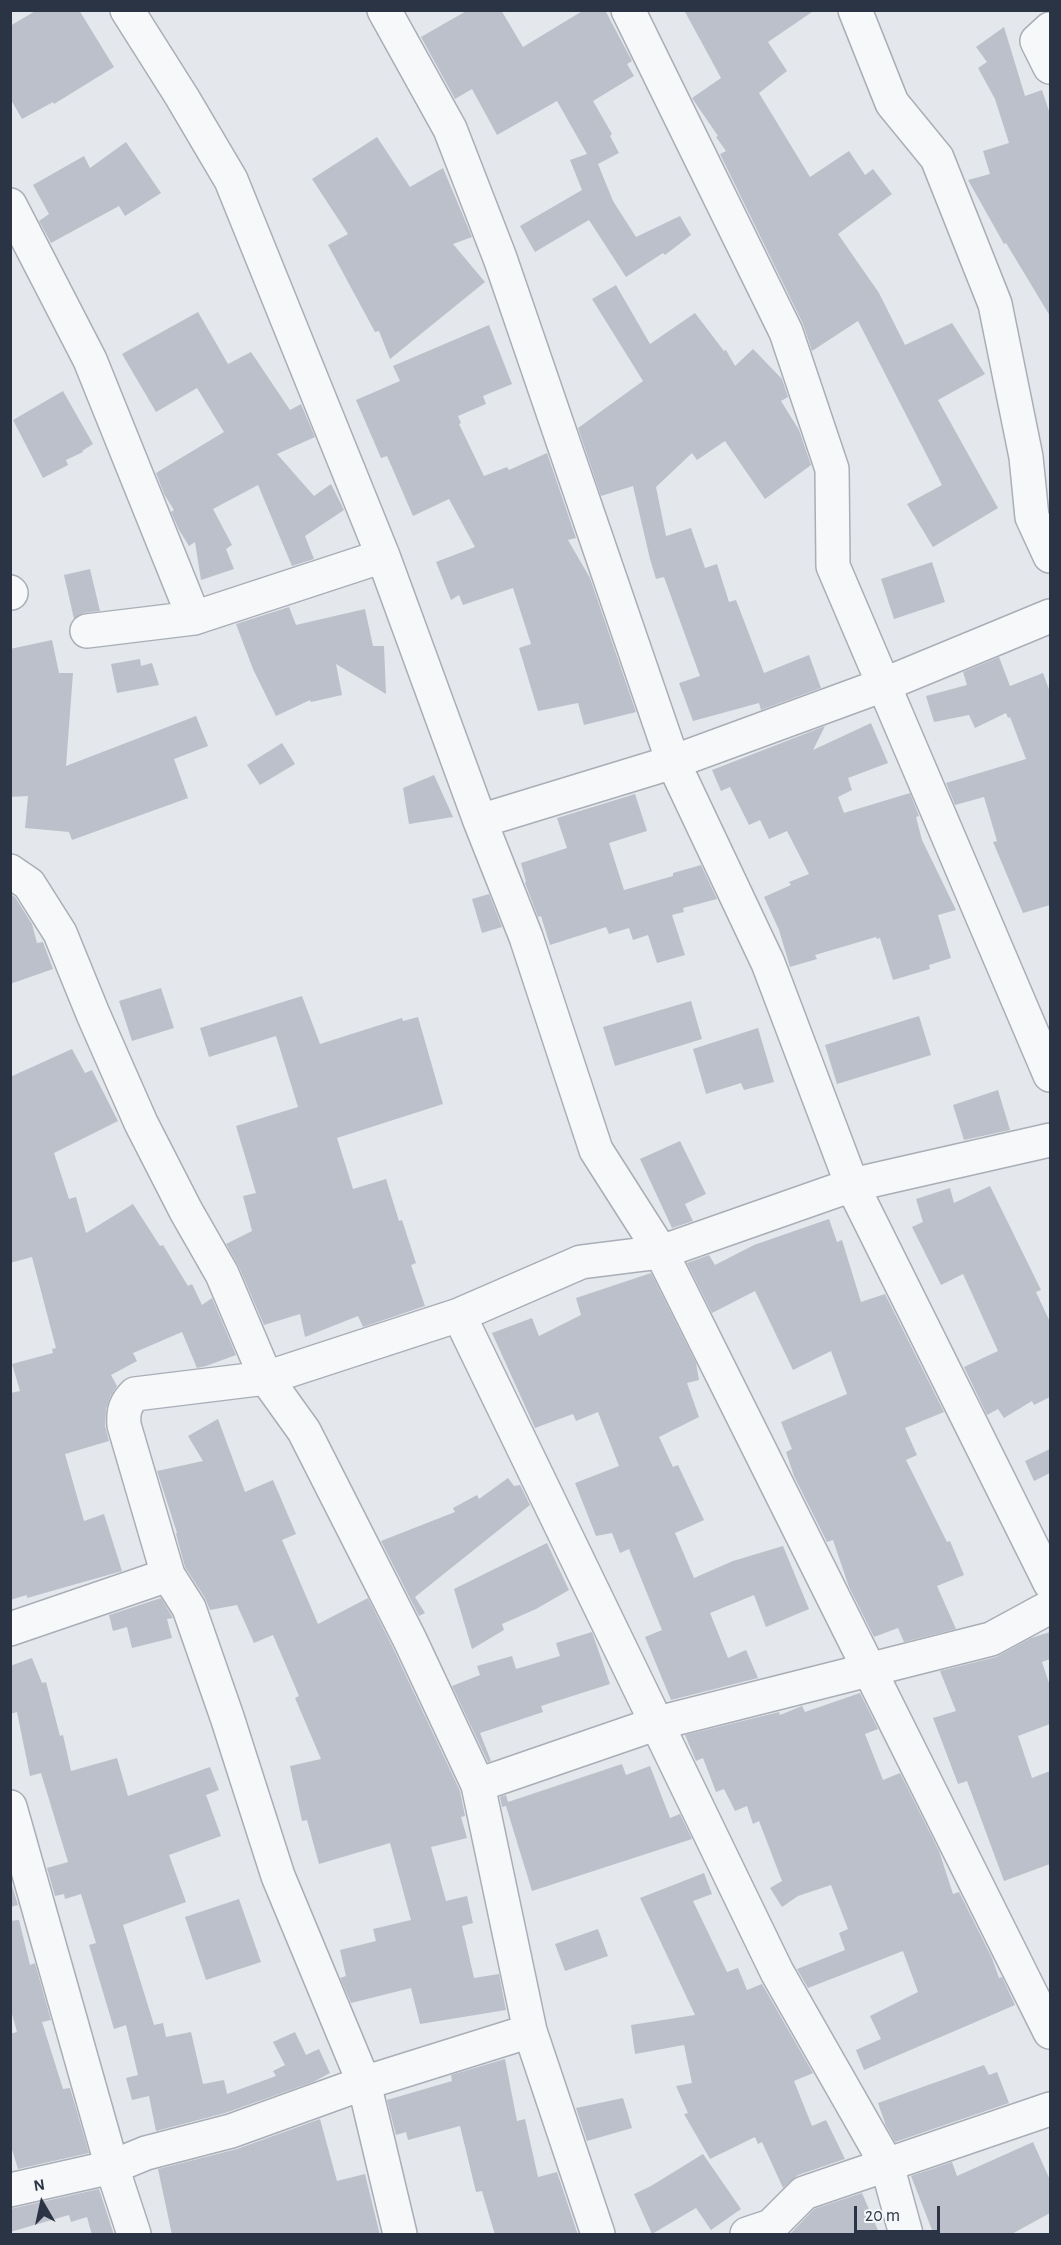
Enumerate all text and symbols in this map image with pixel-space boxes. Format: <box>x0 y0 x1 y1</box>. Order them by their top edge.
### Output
north arrow <box>12 2173 72 2233</box>
text: N <box>32 2176 46 2194</box>
scale bar <box>857 2194 942 2232</box>
text: 20 m <box>865 2207 900 2225</box>

